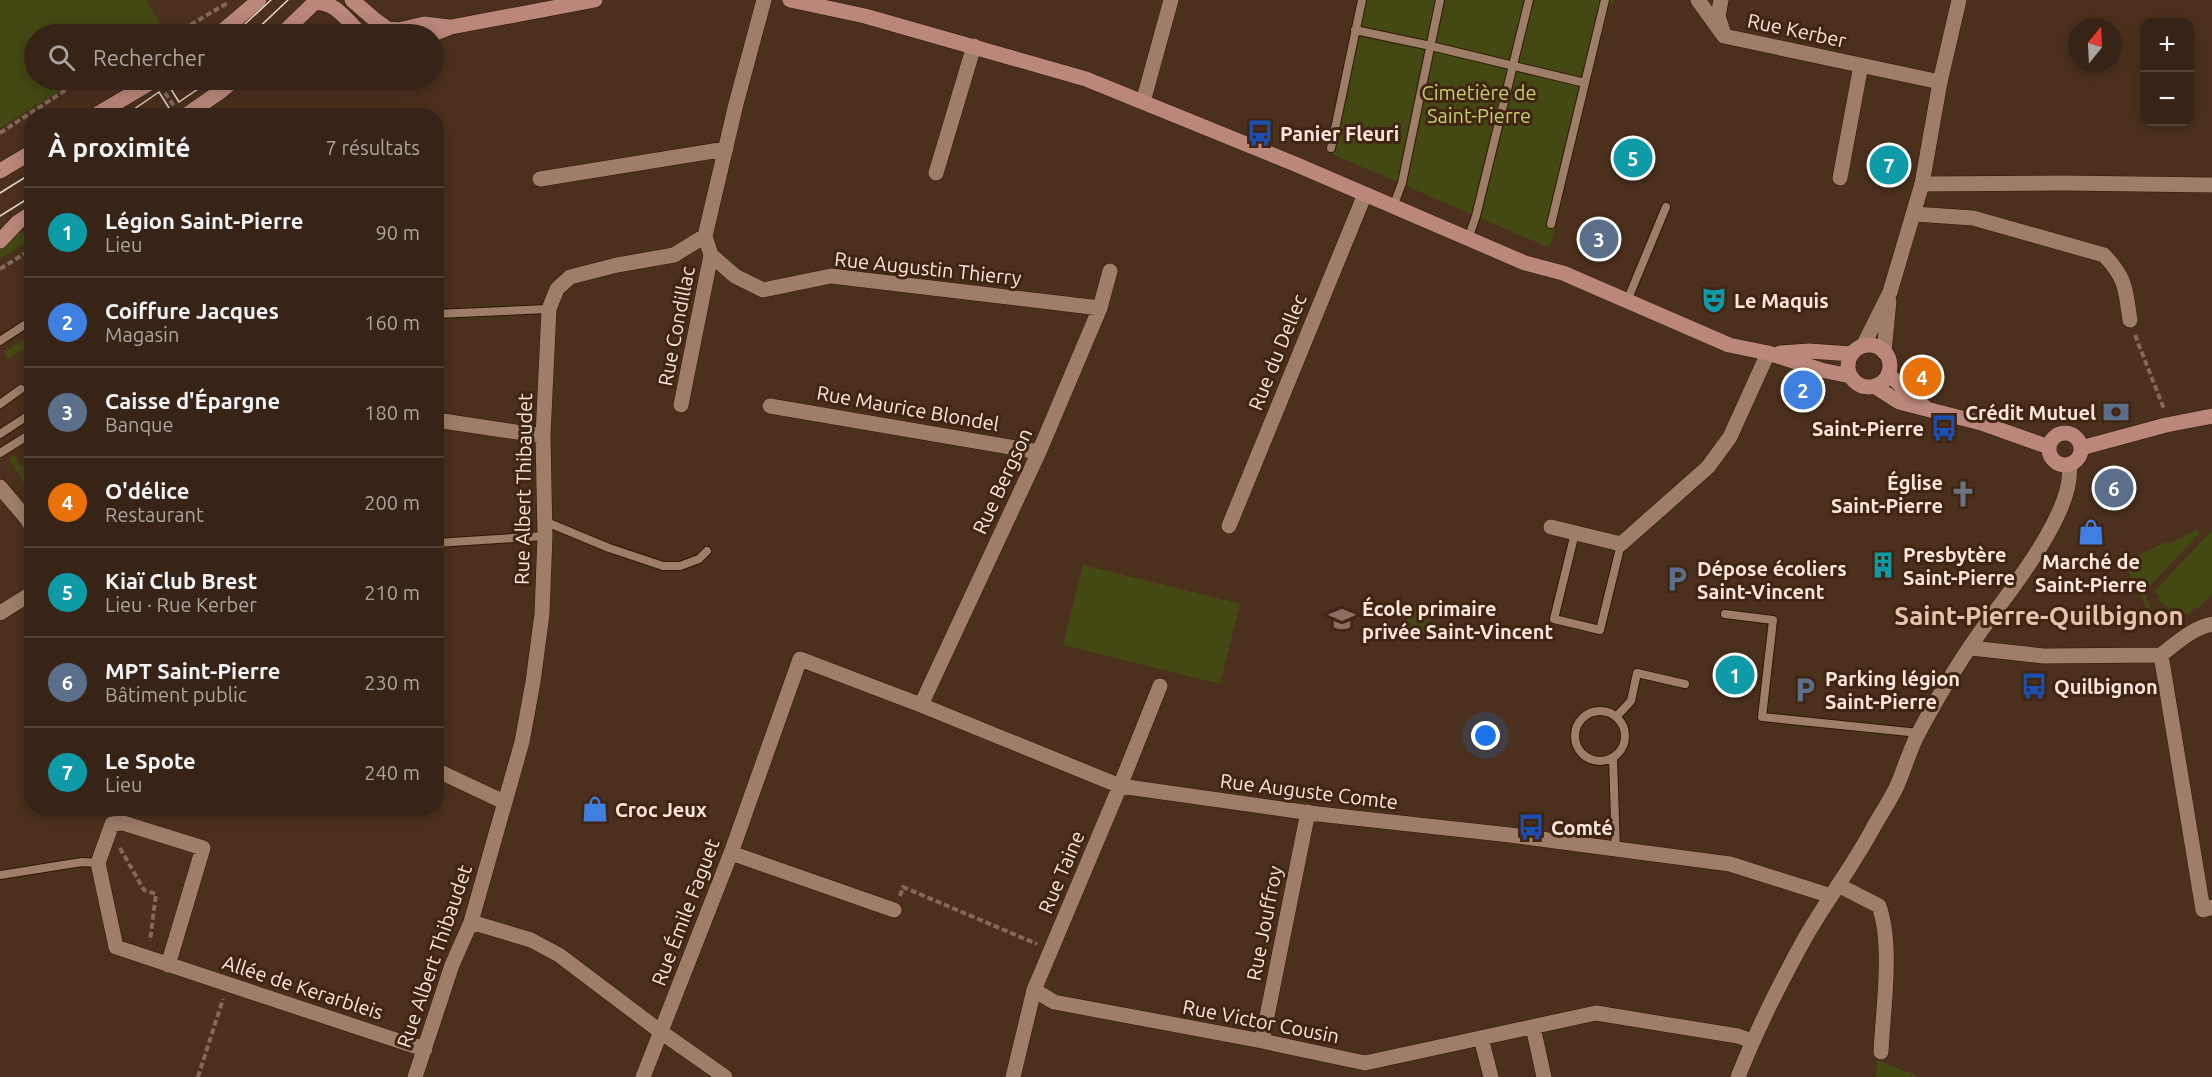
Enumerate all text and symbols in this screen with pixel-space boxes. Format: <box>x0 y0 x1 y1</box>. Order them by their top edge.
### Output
street label: Rue Kerber <box>1746 8 1849 52</box>
north arrow <box>2068 18 2122 72</box>
map controls <box>2140 18 2194 126</box>
button: + <box>2140 18 2194 72</box>
search box <box>24 24 444 90</box>
icon: search <box>45 41 78 74</box>
text: Rechercher <box>93 45 205 70</box>
button: − <box>2140 72 2194 126</box>
park label: Cimetière de Saint-Pierre <box>1421 81 1537 127</box>
bus stop icon: Panier Fleuri <box>1245 118 1275 148</box>
place label: Panier Fleuri <box>1280 122 1399 145</box>
text: À proximité <box>48 133 190 162</box>
text: 7 résultats <box>326 136 420 159</box>
pin: 5 <box>1614 136 1652 180</box>
pin: 7 <box>1870 142 1908 188</box>
text: Légion Saint-Pierre <box>105 208 303 233</box>
pin: 3 <box>1580 216 1618 262</box>
text: 1 <box>62 221 73 244</box>
text: 90 m <box>376 221 420 244</box>
text: Lieu <box>105 233 143 256</box>
street label: Rue Augustin Thierry <box>833 247 1023 289</box>
street label: Rue Condillac <box>653 264 699 388</box>
theatre icon: Le Maquis <box>1699 285 1729 315</box>
place label: Le Maquis <box>1734 289 1829 312</box>
street label: Rue du Dellec <box>1243 291 1311 413</box>
text: Coiffure Jacques <box>105 298 279 323</box>
text: 2 <box>62 311 73 334</box>
text: 160 m <box>364 311 420 334</box>
text: Magasin <box>105 323 179 346</box>
pin: 4 <box>1902 354 1942 400</box>
pin: 2 <box>1784 368 1822 412</box>
street label: Rue Maurice Blondel <box>815 381 1001 435</box>
text: Caisse d'Épargne <box>105 388 280 413</box>
street label: Rue Albert Thibaudet <box>510 393 536 585</box>
bank icon: Crédit Mutuel <box>2101 397 2131 427</box>
text: 3 <box>62 401 73 424</box>
text: 180 m <box>364 401 420 424</box>
place label: Crédit Mutuel <box>1965 401 2096 424</box>
text: Banque <box>105 413 174 436</box>
bus stop icon: Saint-Pierre <box>1929 413 1959 443</box>
place label: Saint-Pierre <box>1812 417 1924 440</box>
street label: Rue Bergson <box>967 424 1037 538</box>
pin: 6 <box>2094 466 2134 510</box>
place label: Église Saint-Pierre <box>1831 470 1943 517</box>
text: O'délice <box>105 478 189 503</box>
church icon: Église Saint-Pierre <box>1948 479 1978 509</box>
text: 4 <box>62 491 73 514</box>
text: 200 m <box>364 491 420 514</box>
text: Restaurant <box>105 503 204 526</box>
shop icon: Marché de Saint-Pierre <box>2076 517 2106 547</box>
place label: Presbytère Saint-Pierre <box>1903 543 2015 589</box>
building icon: Presbytère Saint-Pierre <box>1868 550 1898 580</box>
place label: Marché de Saint-Pierre <box>2035 550 2147 596</box>
place label: Dépose écoliers Saint-Vincent <box>1697 557 1847 603</box>
parking icon: Dépose écoliers Saint-Vincent <box>1662 564 1692 594</box>
text: Kiaï Club Brest <box>105 568 257 593</box>
text: 5 <box>62 581 73 604</box>
text: 210 m <box>364 581 420 604</box>
text: Lieu · Rue Kerber <box>105 593 257 616</box>
place label: École primaire privée Saint-Vincent <box>1362 596 1553 643</box>
district label: Saint-Pierre-Quilbignon <box>1894 601 2184 630</box>
school or university icon: École primaire privée Saint-Vincent <box>1327 604 1357 634</box>
pin: 1 <box>1716 652 1754 698</box>
text: MPT Saint-Pierre <box>105 658 280 683</box>
place label: Parking légion Saint-Pierre <box>1825 667 1960 713</box>
text: 6 <box>62 671 73 694</box>
text: 230 m <box>364 671 420 694</box>
bus stop icon: Quilbignon <box>2019 671 2049 701</box>
parking icon: Parking légion Saint-Pierre <box>1790 675 1820 705</box>
place label: Quilbignon <box>2054 675 2158 698</box>
text: Bâtiment public <box>105 683 247 706</box>
your location <box>1471 721 1500 750</box>
text: Le Spote <box>105 748 196 773</box>
text: 7 <box>62 761 73 784</box>
text: 240 m <box>364 761 420 784</box>
street label: Rue Auguste Comte <box>1219 769 1399 813</box>
text: Lieu <box>105 773 143 796</box>
shop icon: Croc Jeux <box>580 794 610 824</box>
place label: Croc Jeux <box>615 798 707 821</box>
bus stop icon: Comté <box>1516 812 1546 842</box>
place label: Comté <box>1551 816 1613 839</box>
street label: Rue Taine <box>1033 827 1089 917</box>
street label: Rue Émile Faguet <box>646 835 724 989</box>
street label: Rue Albert Thibaudet <box>392 861 476 1050</box>
street label: Rue Jouffroy <box>1242 863 1286 982</box>
street label: Allée de Kerarbleis <box>220 950 386 1024</box>
street label: Rue Victor Cousin <box>1181 995 1341 1047</box>

